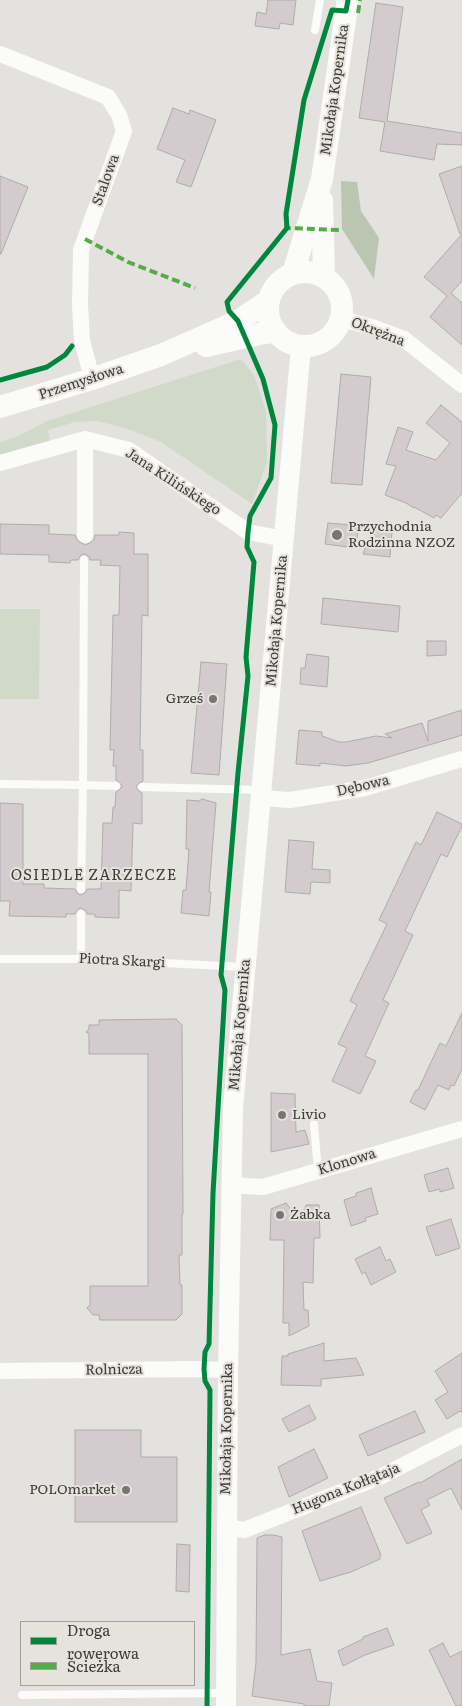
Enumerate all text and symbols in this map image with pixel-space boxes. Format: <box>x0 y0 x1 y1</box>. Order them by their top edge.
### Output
street label: Mikołaja Kopernika <box>317 23 353 157</box>
street label: Stalowa <box>89 152 123 208</box>
street label: Okrężna <box>349 314 407 350</box>
street label: Przemysłowa <box>37 360 125 404</box>
street label: Jana Kilińskiego <box>122 445 224 519</box>
place label: Przychodnia Rodzinna NZOZ <box>348 519 455 552</box>
marker: Przychodnia Rodzinna NZOZ <box>330 528 344 542</box>
street label: Mikołaja Kopernika <box>263 554 291 688</box>
place label: Grześ <box>166 691 203 707</box>
marker: Grześ <box>207 693 219 705</box>
street label: Dębowa <box>335 772 391 800</box>
district label: OSIEDLE ZARZECZE <box>9 867 179 885</box>
street label: Piotra Skargi <box>78 950 166 972</box>
street label: Mikołaja Kopernika <box>226 958 254 1092</box>
place label: Livio <box>292 1107 326 1123</box>
marker: Livio <box>276 1109 288 1121</box>
street label: Klonowa <box>316 1145 378 1179</box>
place label: Żabka <box>290 1207 331 1223</box>
marker: Żabka <box>274 1209 286 1221</box>
street label: Rolnicza <box>85 1361 143 1379</box>
street label: Mikołaja Kopernika <box>217 1363 237 1495</box>
street label: Hugona Kołłątaja <box>290 1460 402 1518</box>
place label: POLOmarket <box>29 1482 116 1498</box>
marker: POLOmarket <box>120 1484 132 1496</box>
text: Droga rowerowa <box>67 1618 139 1664</box>
legend <box>20 1621 195 1686</box>
text: Ścieżka <box>67 1654 121 1677</box>

